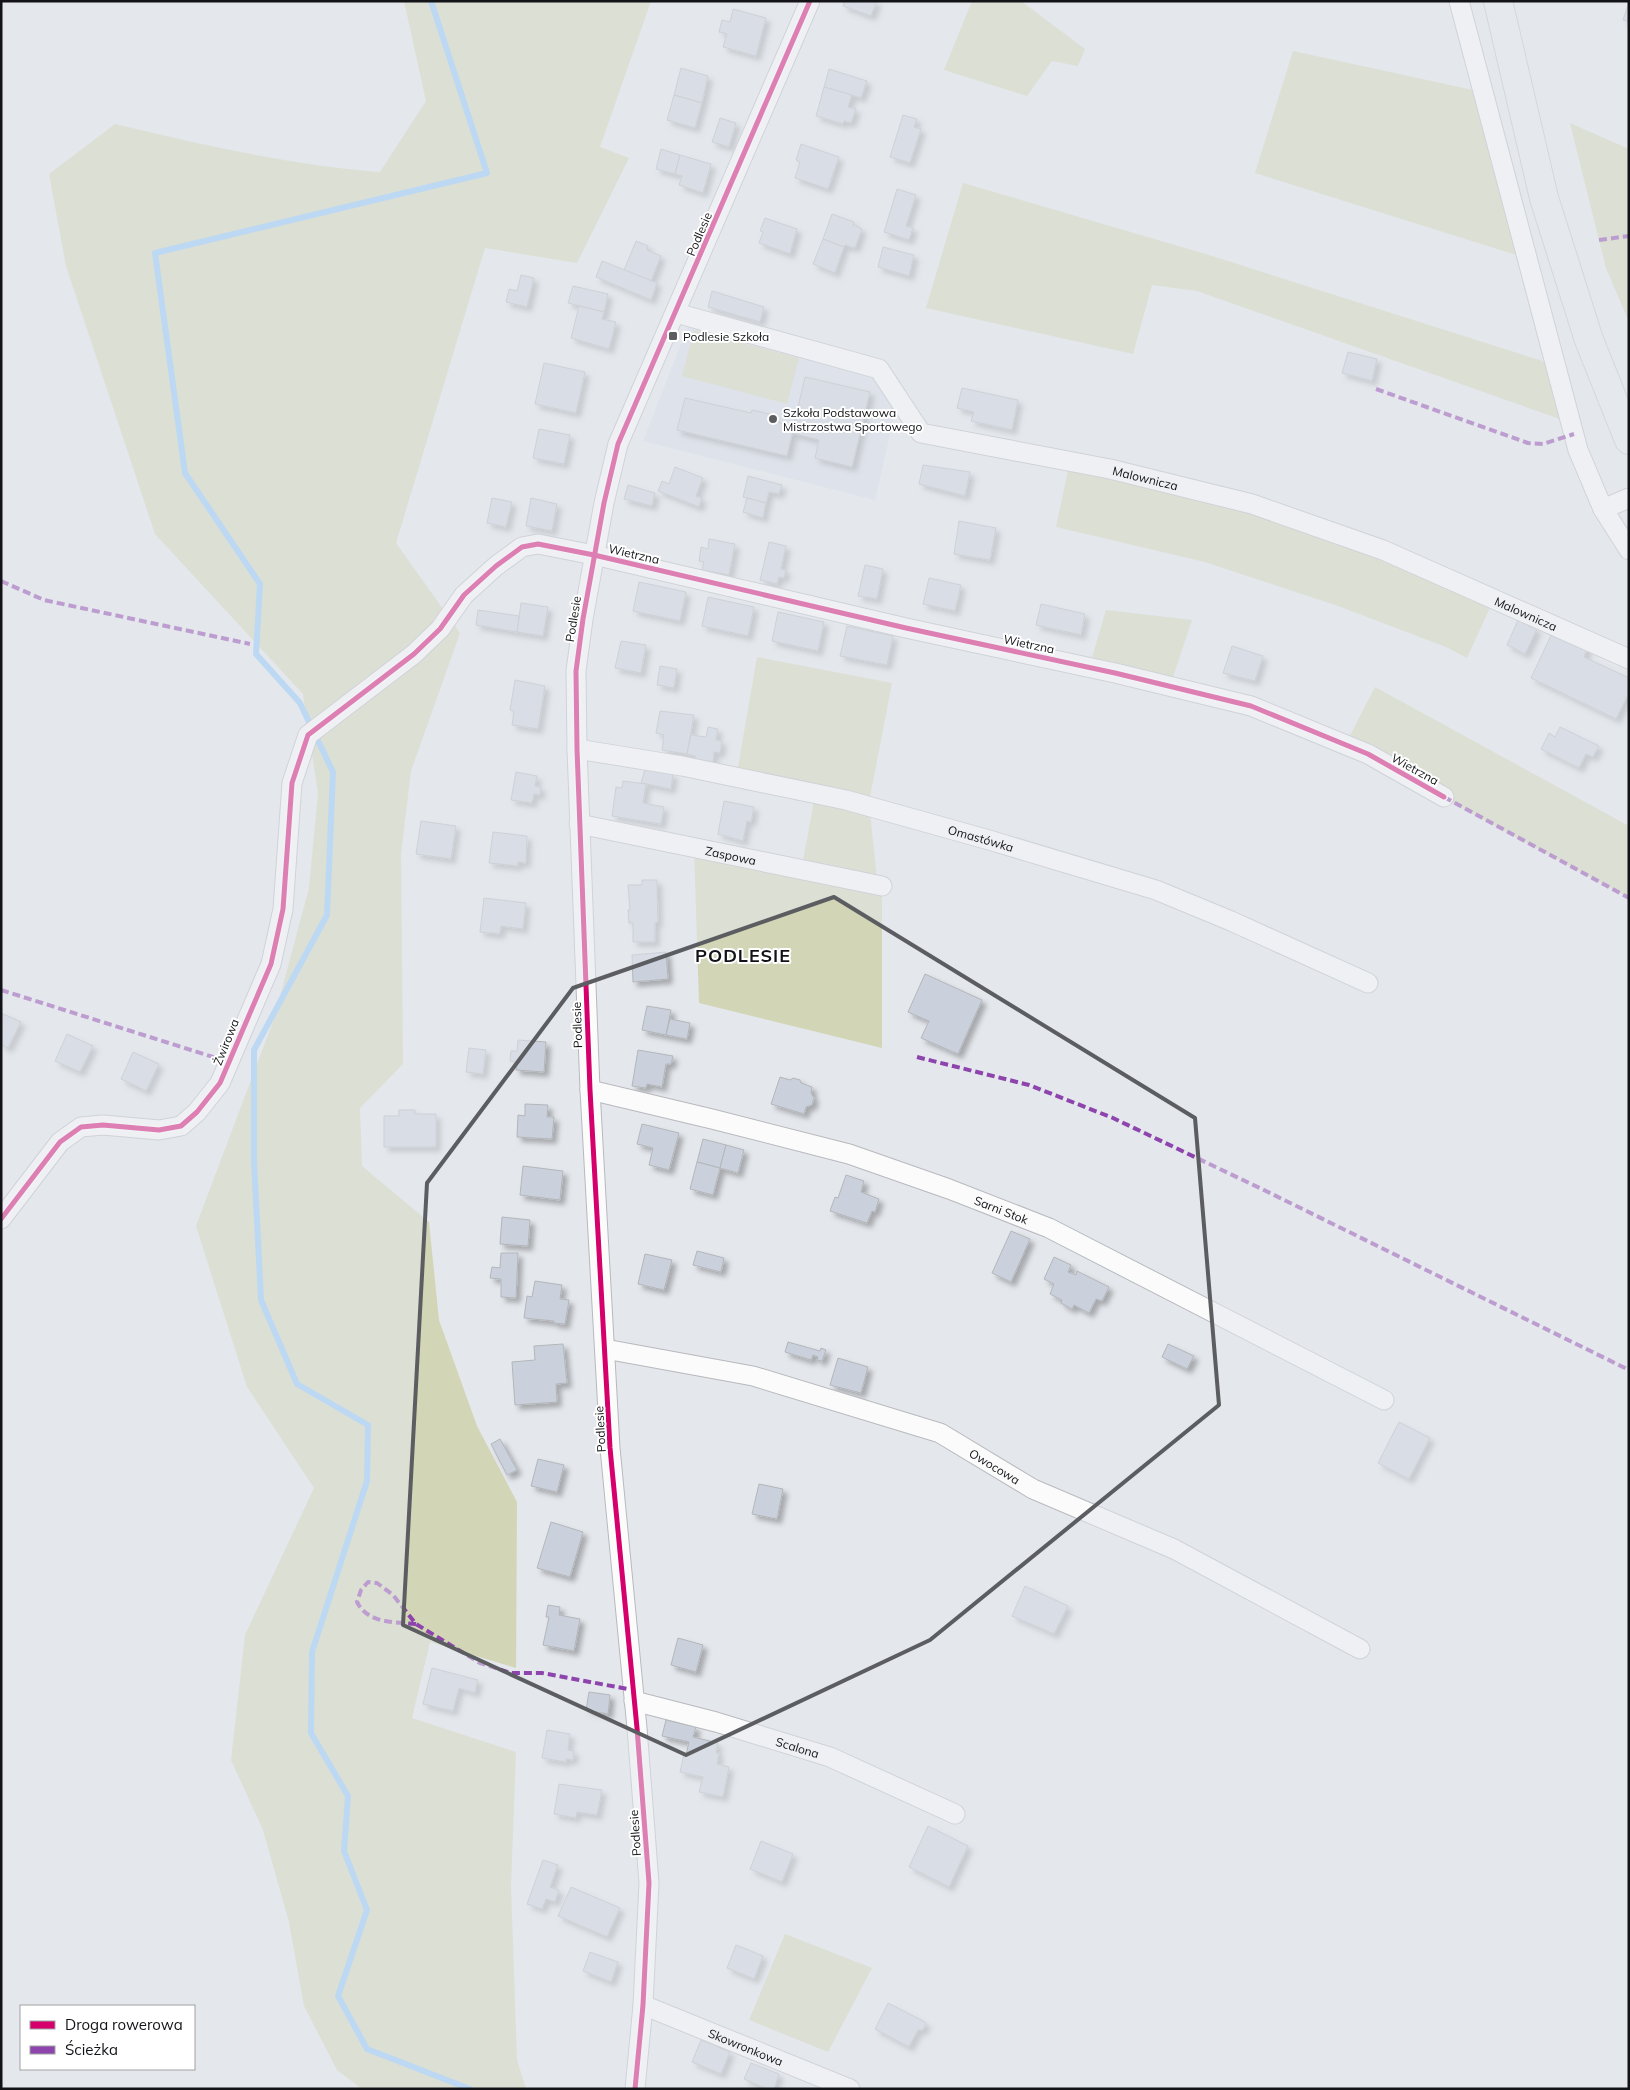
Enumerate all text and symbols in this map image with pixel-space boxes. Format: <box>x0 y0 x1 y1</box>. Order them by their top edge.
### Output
street label: Podlesie <box>683 210 715 258</box>
place label: Podlesie Szkoła <box>683 329 769 344</box>
marker: Podlesie Szkoła <box>667 330 679 342</box>
place label: Szkoła Podstawowa Mistrzostwa Sportowego <box>783 405 923 434</box>
marker: Szkoła Podstawowa Mistrzostwa Sportowego <box>767 413 779 425</box>
street label: Malownicza <box>1111 462 1180 493</box>
street label: Wietrzna <box>607 541 661 567</box>
street label: Malownicza <box>1492 593 1560 634</box>
street label: Podlesie <box>562 595 584 643</box>
street label: Wietrzna <box>1002 631 1056 657</box>
street label: Wietrzna <box>1389 750 1441 788</box>
street label: Omastówka <box>946 821 1016 854</box>
street label: Zaspowa <box>704 843 758 868</box>
district label: PODLESIE <box>695 944 791 967</box>
street label: Podlesie <box>569 1002 585 1048</box>
street label: Żwirowa <box>210 1017 242 1067</box>
street label: Sarni Stok <box>972 1192 1031 1227</box>
street label: Podlesie <box>591 1405 609 1453</box>
street label: Owocowa <box>967 1445 1023 1487</box>
street label: Scalona <box>774 1733 821 1761</box>
street label: Podlesie <box>626 1809 644 1857</box>
legend <box>20 2005 195 2070</box>
text: Droga rowerowa <box>65 2015 183 2034</box>
street label: Skowronkowa <box>706 2025 785 2069</box>
text: Ścieżka <box>65 2040 118 2059</box>

